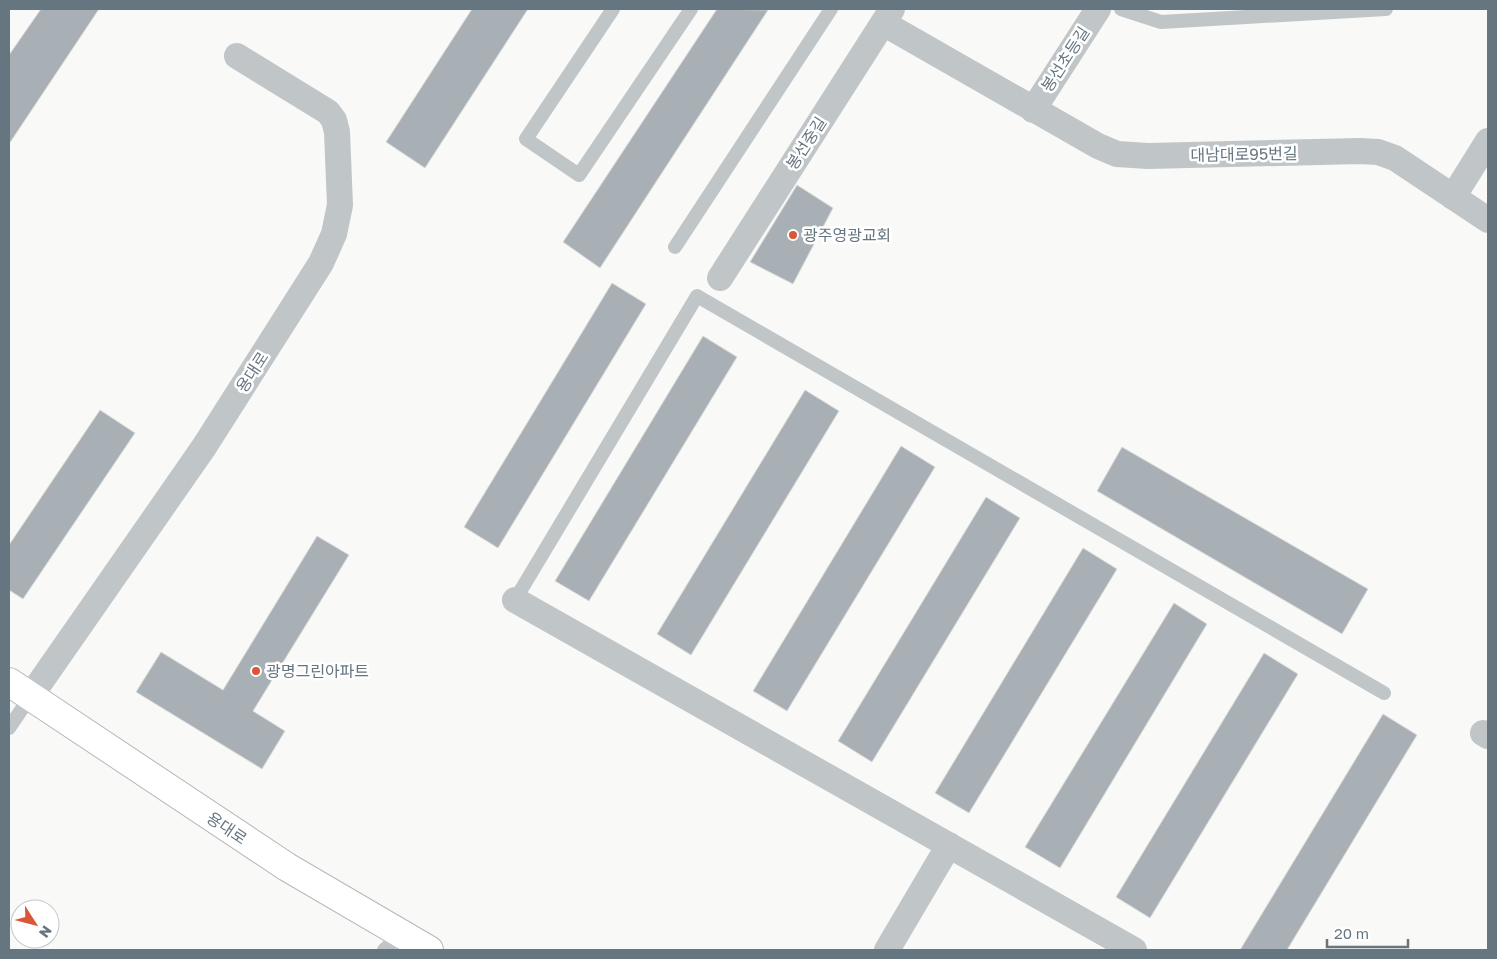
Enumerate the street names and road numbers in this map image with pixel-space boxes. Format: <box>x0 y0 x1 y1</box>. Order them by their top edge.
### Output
street label: 봉선초등길 <box>1037 23 1093 95</box>
street label: 봉선중길 <box>782 113 830 173</box>
street label: 대남대로95번길 <box>1190 143 1298 165</box>
street label: 용대로 <box>232 348 273 396</box>
street label: 용대로 <box>203 807 251 849</box>

